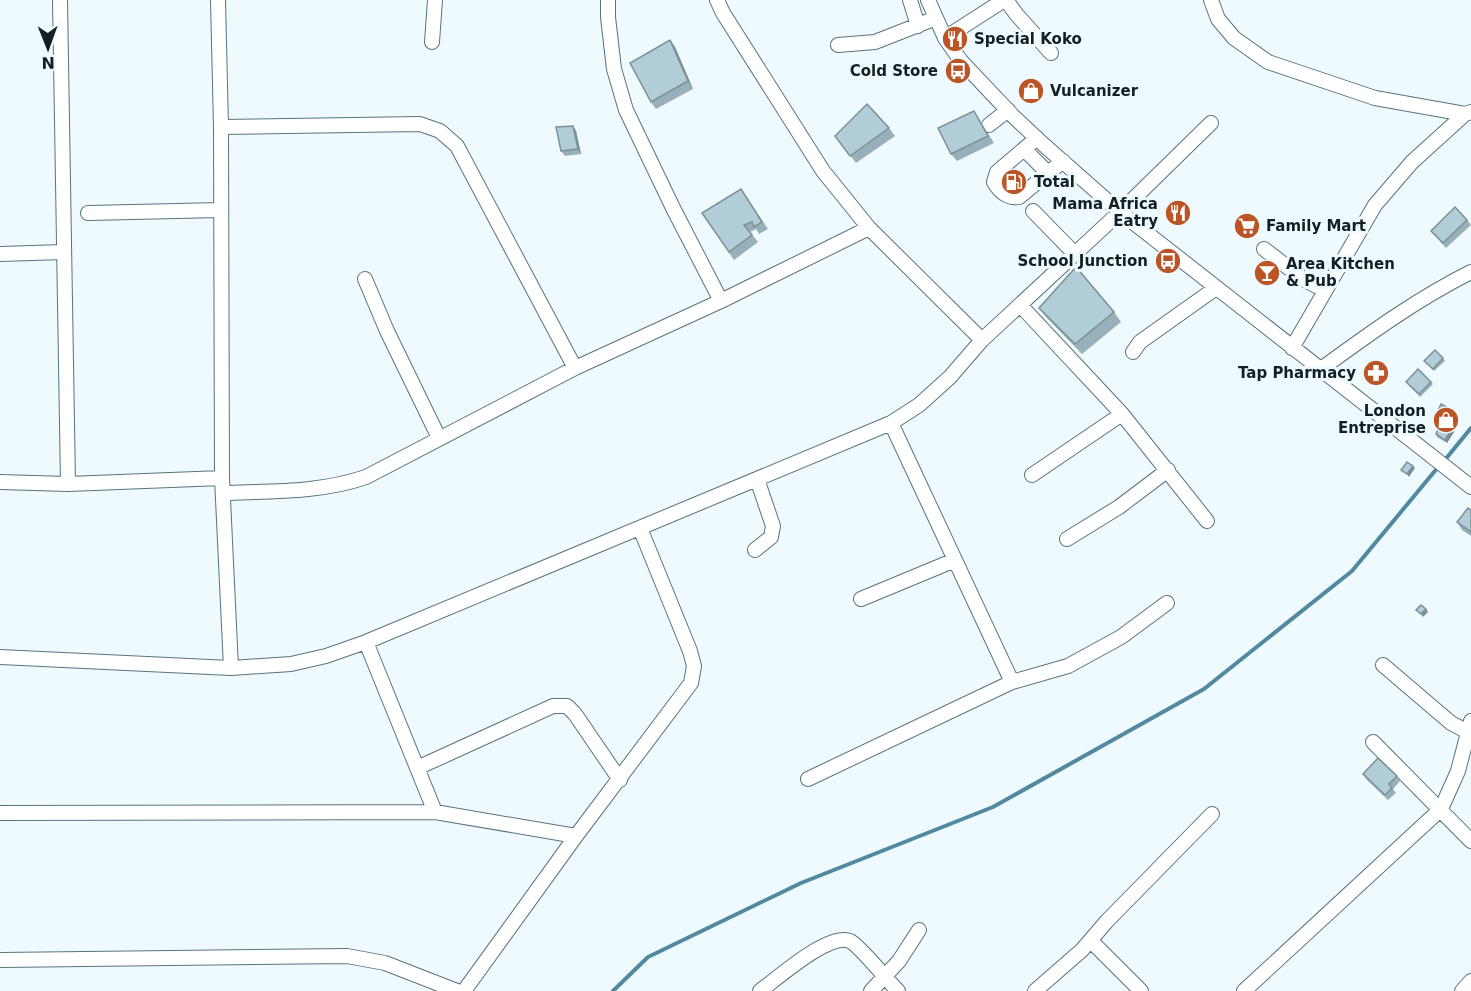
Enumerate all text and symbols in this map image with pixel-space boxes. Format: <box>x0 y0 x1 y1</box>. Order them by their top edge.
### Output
north arrow <box>18 18 78 78</box>
restaurant icon: Special Koko <box>940 24 970 54</box>
place label: Special Koko <box>974 30 1082 48</box>
text: N <box>41 53 55 72</box>
bus stop icon: Cold Store <box>943 56 973 86</box>
place label: Cold Store <box>850 62 938 80</box>
shop icon: Vulcanizer <box>1016 76 1046 106</box>
place label: Vulcanizer <box>1050 82 1139 100</box>
fuel station icon: Total <box>999 167 1029 197</box>
place label: Total <box>1034 173 1075 191</box>
place label: Mama Africa Eatry <box>1052 195 1158 230</box>
restaurant icon: Mama Africa Eatry <box>1163 198 1193 228</box>
supermarket icon: Family Mart <box>1232 211 1262 241</box>
place label: Family Mart <box>1266 217 1366 235</box>
bus stop icon: School Junction <box>1153 246 1183 276</box>
place label: School Junction <box>1018 252 1148 270</box>
place label: Area Kitchen & Pub <box>1286 255 1395 290</box>
bar icon: Area Kitchen & Pub <box>1252 258 1282 288</box>
pharmacy icon: Tap Pharmacy <box>1361 358 1391 388</box>
place label: Tap Pharmacy <box>1238 364 1356 382</box>
place label: London Entreprise <box>1338 402 1426 437</box>
shop icon: London Entreprise <box>1431 405 1461 435</box>

